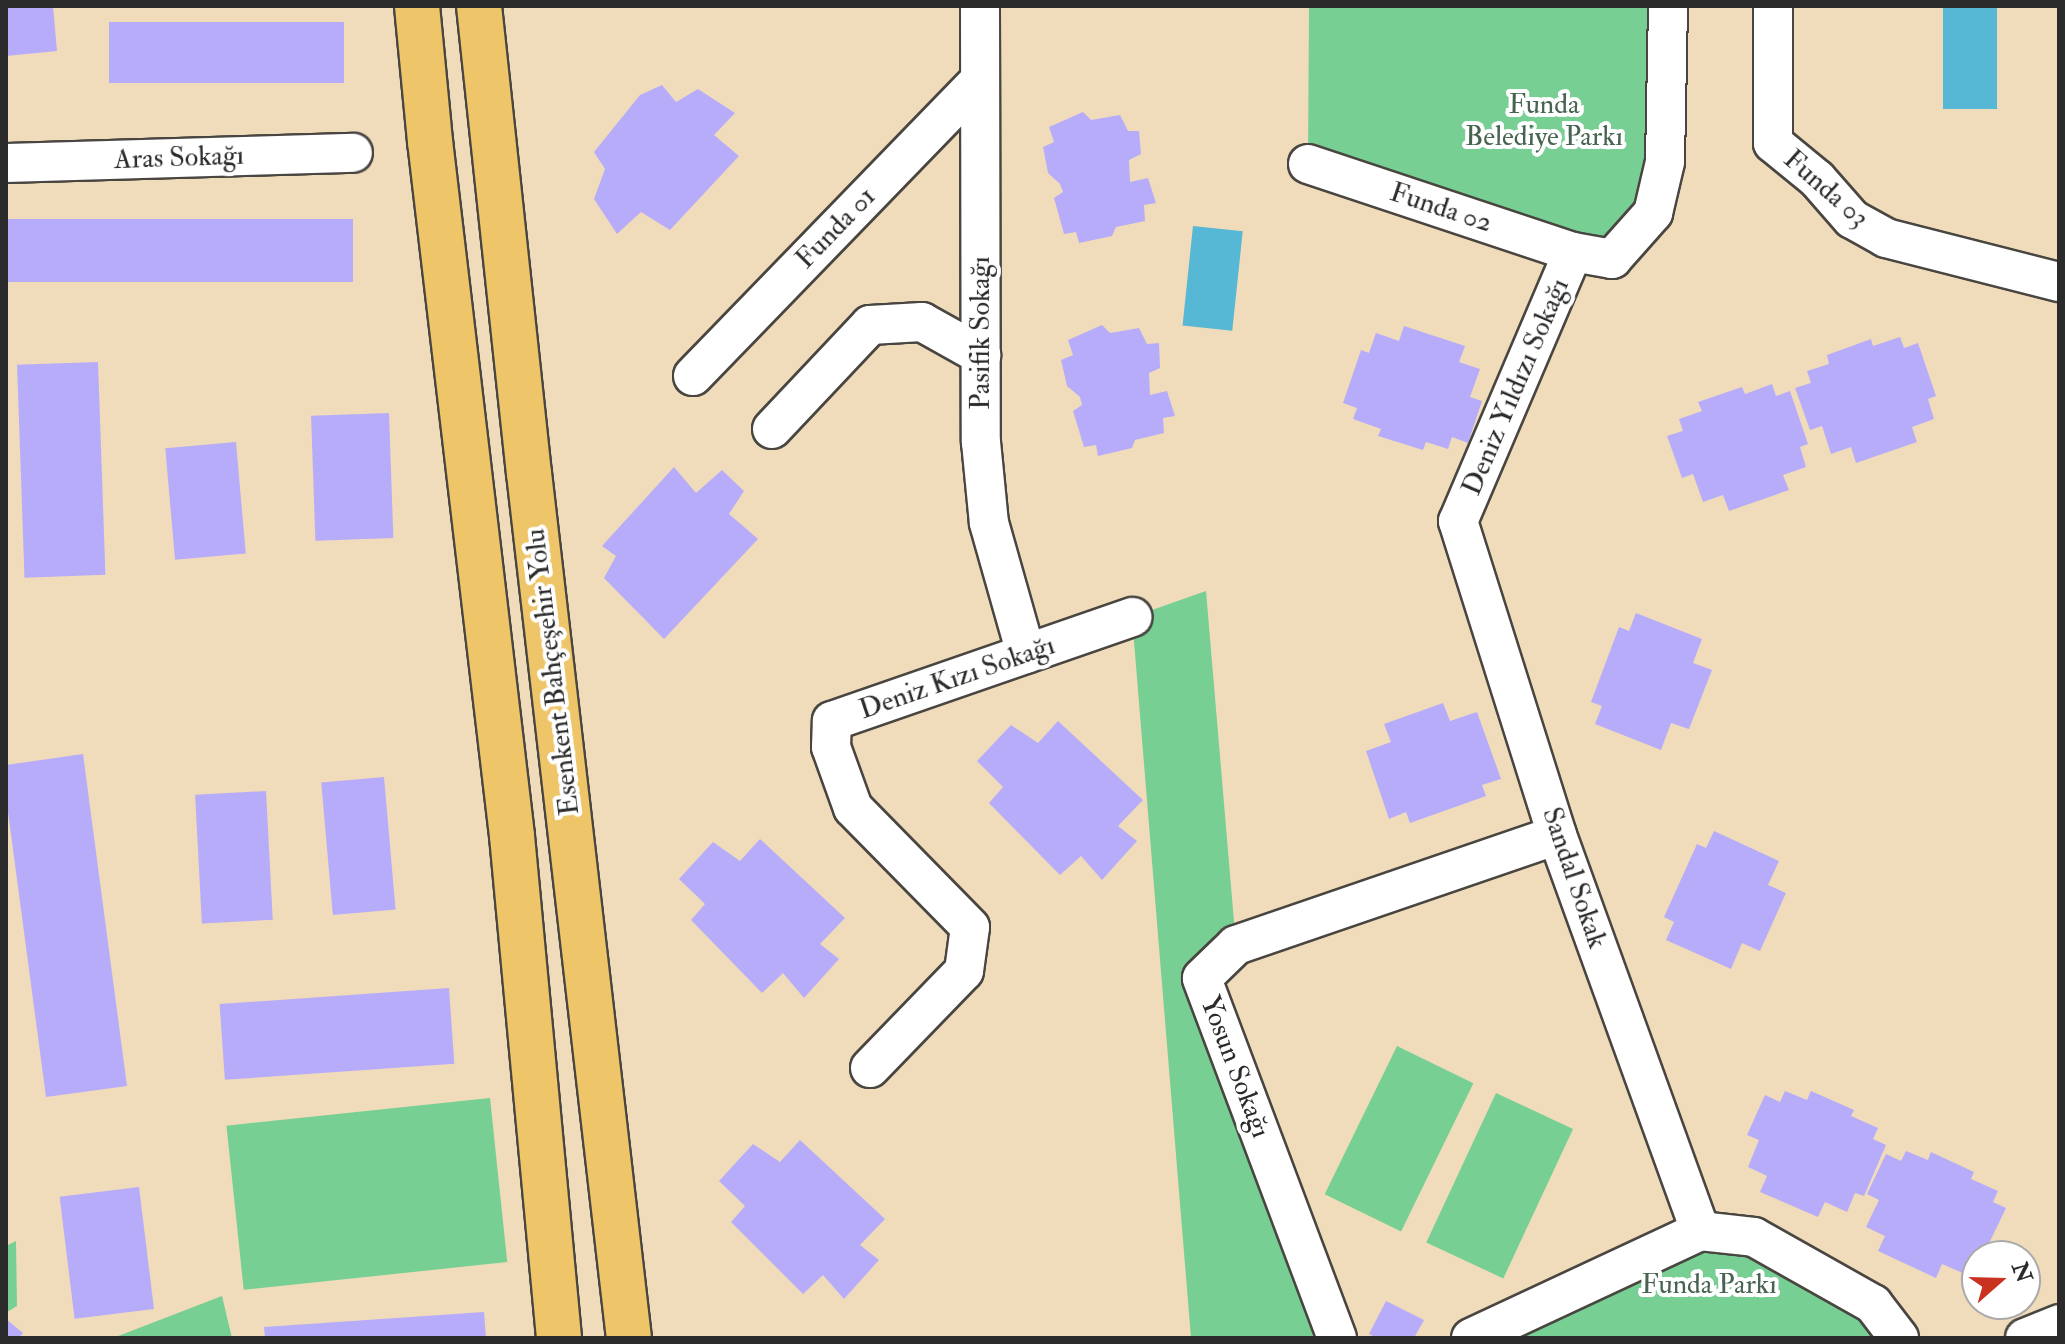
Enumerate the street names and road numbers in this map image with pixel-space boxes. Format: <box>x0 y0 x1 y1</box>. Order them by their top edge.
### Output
street label: Aras Sokağı <box>113 139 245 177</box>
street label: Funda 03 <box>1776 143 1876 235</box>
street label: Funda 02 <box>1386 176 1496 240</box>
street label: Funda 01 <box>789 180 883 276</box>
street label: Pasifik Sokağı <box>964 256 998 410</box>
street label: Deniz Yıldızı Sokağı <box>1455 273 1577 501</box>
street label: Esenkent Bahçeşehir Yolu <box>519 527 587 817</box>
street label: Deniz Kızı Sokağı <box>855 629 1059 727</box>
street label: Sandal Sokak <box>1534 803 1614 953</box>
street label: Yosun Sokağı <box>1193 991 1277 1143</box>

